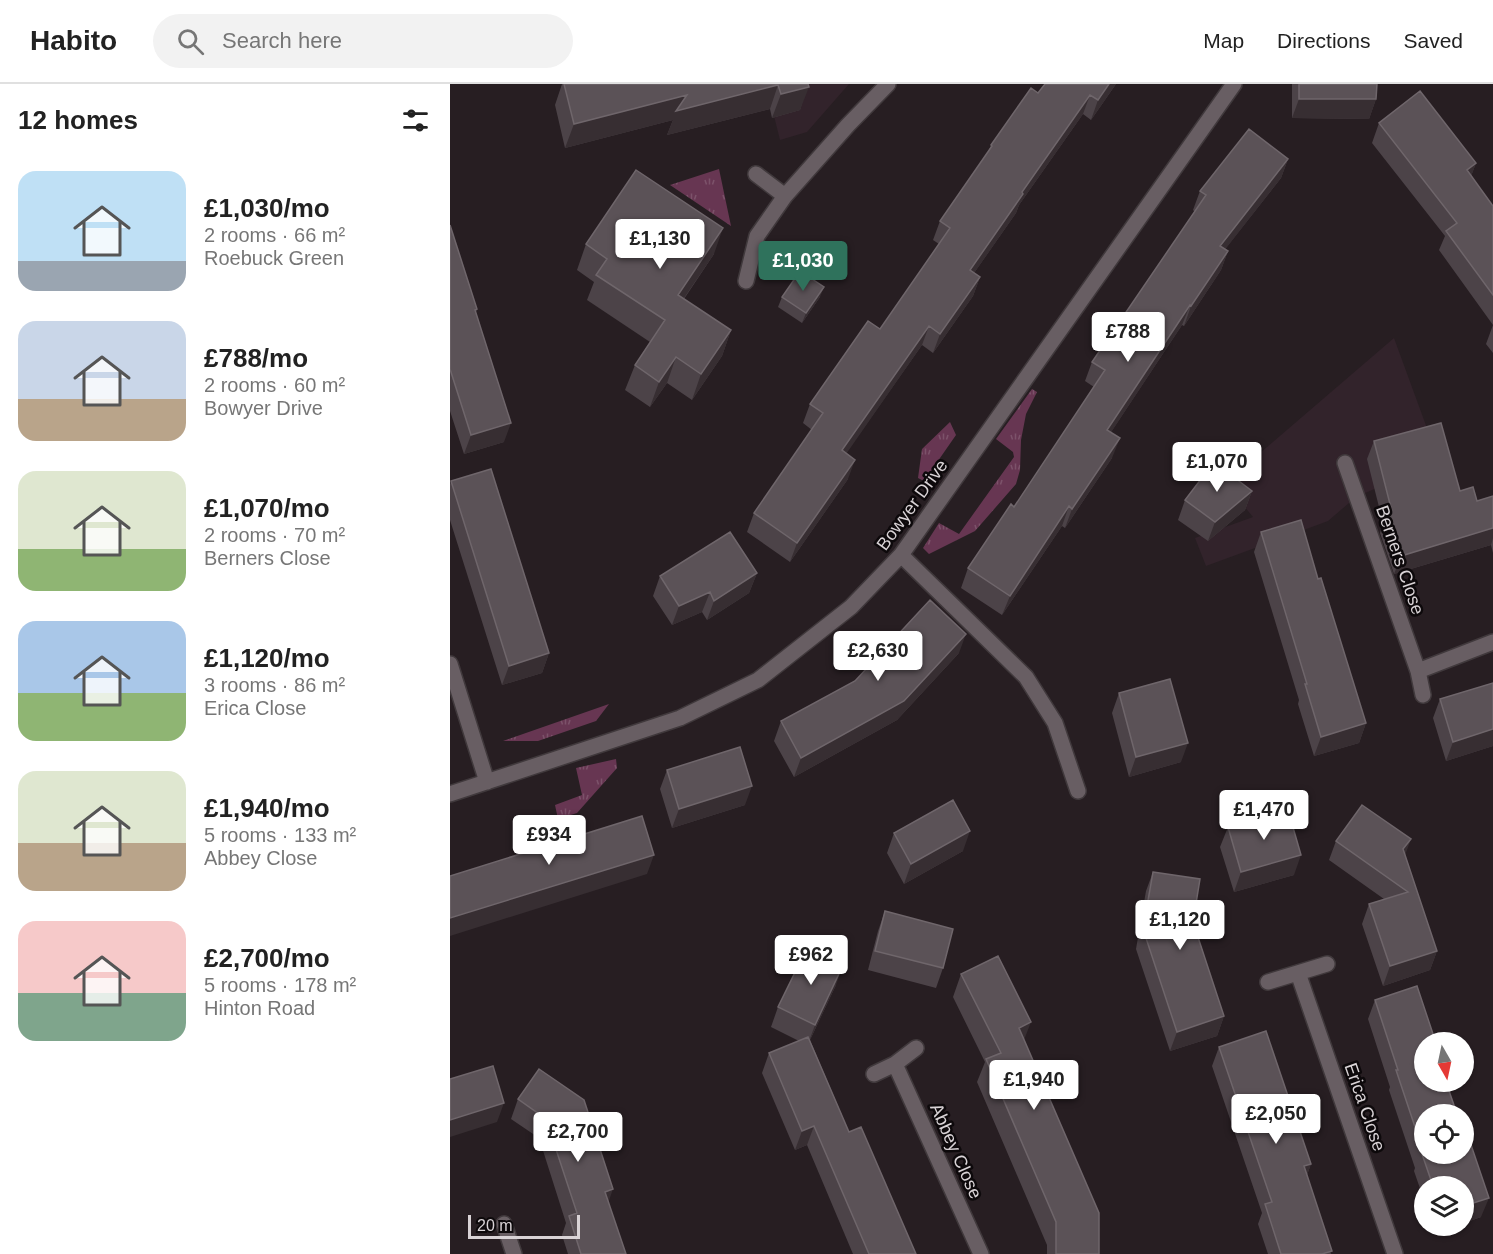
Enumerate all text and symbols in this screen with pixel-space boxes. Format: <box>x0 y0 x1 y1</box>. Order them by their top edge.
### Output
search box <box>153 14 573 68</box>
text: Habito <box>30 25 117 56</box>
icon: search <box>174 25 207 58</box>
text: Search here <box>222 28 342 53</box>
text: Map <box>1203 29 1244 52</box>
text: Directions <box>1277 29 1370 52</box>
text: Saved <box>1403 29 1463 52</box>
icon: filters <box>399 104 432 137</box>
text: 12 homes <box>18 105 138 135</box>
text: £1,030/mo <box>204 193 330 223</box>
icon: home <box>66 195 138 267</box>
pin: £1,130 <box>611 219 709 270</box>
text: 2 rooms · 66 m² <box>204 224 345 246</box>
text: £1,130 <box>629 227 691 249</box>
pin: £1,030 <box>754 241 852 292</box>
text: Roebuck Green <box>204 247 344 269</box>
text: £1,030 <box>772 249 834 271</box>
pin: £788 <box>1092 312 1164 363</box>
text: £788 <box>1106 320 1150 342</box>
text: £788/mo <box>204 343 308 373</box>
icon: home <box>66 345 138 417</box>
text: 2 rooms · 60 m² <box>204 374 345 396</box>
text: Bowyer Drive <box>204 397 323 419</box>
pin: £1,070 <box>1168 442 1266 493</box>
text: £1,070 <box>1186 450 1248 472</box>
street label: Bowyer Drive <box>872 456 952 554</box>
text: £1,070/mo <box>204 493 330 523</box>
icon: home <box>66 495 138 567</box>
street label: Berners Close <box>1372 503 1428 617</box>
text: 2 rooms · 70 m² <box>204 524 345 546</box>
text: Berners Close <box>204 547 331 569</box>
pin: £2,630 <box>829 631 927 682</box>
text: £2,630 <box>847 639 909 661</box>
text: £1,120/mo <box>204 643 330 673</box>
icon: home <box>66 645 138 717</box>
text: 3 rooms · 86 m² <box>204 674 345 696</box>
text: Erica Close <box>204 697 306 719</box>
pin: £1,470 <box>1215 790 1313 841</box>
text: £1,940/mo <box>204 793 330 823</box>
icon: home <box>66 795 138 867</box>
text: £1,470 <box>1233 798 1295 820</box>
pin: £934 <box>513 815 585 866</box>
text: £934 <box>527 823 571 845</box>
text: 5 rooms · 133 m² <box>204 824 356 846</box>
text: Abbey Close <box>204 847 317 869</box>
pin: £1,120 <box>1131 900 1229 951</box>
text: £1,120 <box>1149 908 1211 930</box>
pin: £962 <box>775 935 847 986</box>
text: £2,700/mo <box>204 943 330 973</box>
text: £962 <box>789 943 833 965</box>
icon: home <box>66 945 138 1017</box>
text: 5 rooms · 178 m² <box>204 974 356 996</box>
text: Hinton Road <box>204 997 315 1019</box>
north arrow <box>1414 1032 1474 1092</box>
map controls <box>1414 1032 1474 1236</box>
pin: £1,940 <box>985 1060 1083 1111</box>
street label: Erica Close <box>1341 1060 1389 1154</box>
text: £1,940 <box>1003 1068 1065 1090</box>
pin: £2,050 <box>1227 1094 1325 1145</box>
street label: Abbey Close <box>926 1100 986 1202</box>
text: £2,050 <box>1245 1102 1307 1124</box>
button: locate <box>1414 1104 1474 1164</box>
pin: £2,700 <box>529 1112 627 1163</box>
text: £2,700 <box>547 1120 609 1142</box>
button: layers <box>1414 1176 1474 1236</box>
scale bar <box>468 1212 580 1240</box>
text: 20 m <box>477 1217 513 1234</box>

